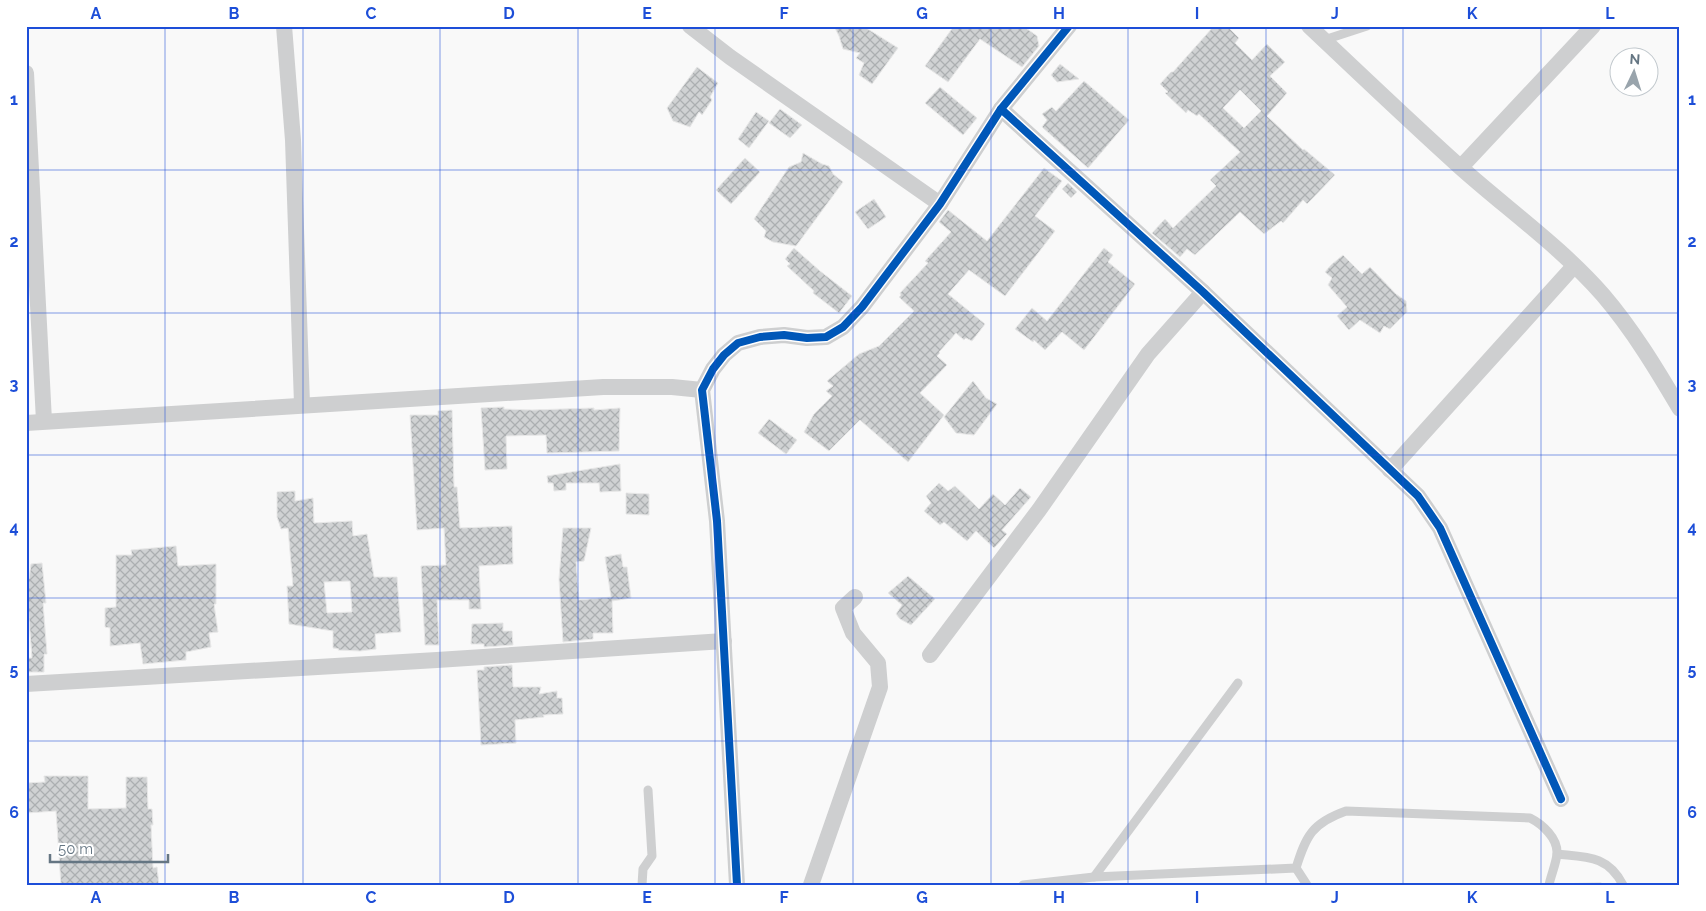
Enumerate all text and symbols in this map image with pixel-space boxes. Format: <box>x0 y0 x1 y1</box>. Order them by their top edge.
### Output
text: A <box>91 4 102 23</box>
text: B <box>229 4 240 23</box>
text: C <box>366 4 377 23</box>
text: D <box>503 4 515 23</box>
text: E <box>642 4 652 23</box>
text: F <box>779 4 789 23</box>
text: G <box>916 4 928 23</box>
text: H <box>1053 4 1065 23</box>
text: I <box>1195 4 1199 23</box>
text: J <box>1331 4 1339 23</box>
text: K <box>1467 4 1478 23</box>
text: L <box>1605 4 1615 23</box>
north arrow <box>1608 48 1658 98</box>
text: N <box>1629 51 1641 67</box>
text: 1 <box>10 90 18 109</box>
text: 1 <box>1688 90 1696 109</box>
text: 2 <box>9 232 19 251</box>
text: 2 <box>1687 232 1697 251</box>
text: 3 <box>10 375 19 394</box>
text: 3 <box>1688 375 1697 394</box>
text: 4 <box>9 518 19 537</box>
text: 4 <box>1687 518 1697 537</box>
text: 5 <box>10 660 19 679</box>
text: 5 <box>1688 660 1697 679</box>
text: 6 <box>9 803 19 822</box>
text: 6 <box>1687 803 1697 822</box>
scale bar <box>50 831 168 863</box>
text: 50 m <box>58 840 93 858</box>
text: A <box>91 888 102 907</box>
text: B <box>229 888 240 907</box>
text: C <box>366 888 377 907</box>
text: D <box>503 888 515 907</box>
text: E <box>642 888 652 907</box>
text: F <box>779 888 789 907</box>
text: G <box>916 888 928 907</box>
text: H <box>1053 888 1065 907</box>
text: I <box>1195 888 1199 907</box>
text: J <box>1331 888 1339 907</box>
text: K <box>1467 888 1478 907</box>
text: L <box>1605 888 1615 907</box>

